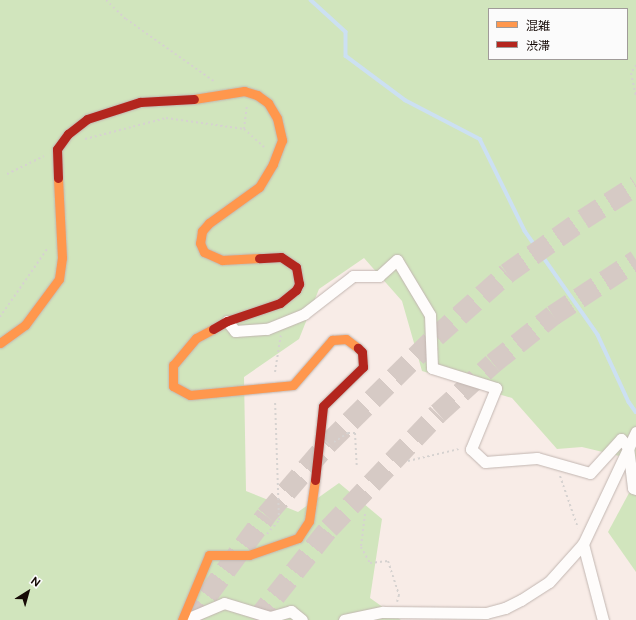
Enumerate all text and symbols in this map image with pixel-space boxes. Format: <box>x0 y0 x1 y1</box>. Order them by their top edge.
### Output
legend <box>488 8 628 60</box>
text: 混雑 <box>526 19 550 33</box>
text: 渋滞 <box>526 39 550 53</box>
north arrow <box>8 572 48 612</box>
text: N <box>28 574 43 590</box>

